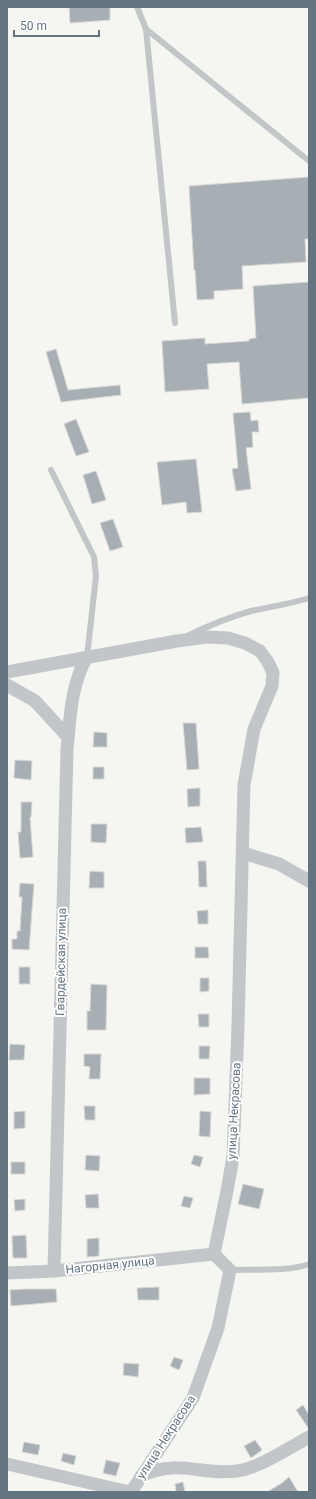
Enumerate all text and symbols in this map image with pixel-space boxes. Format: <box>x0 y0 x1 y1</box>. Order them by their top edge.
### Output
scale bar <box>14 12 99 38</box>
text: 50 m <box>20 19 47 33</box>
street label: Гвардейская улица <box>53 908 69 1016</box>
street label: улица Некрасова <box>224 1062 244 1160</box>
street label: Нагорная улица <box>65 1253 155 1277</box>
street label: улица Некрасова <box>134 1392 198 1482</box>

